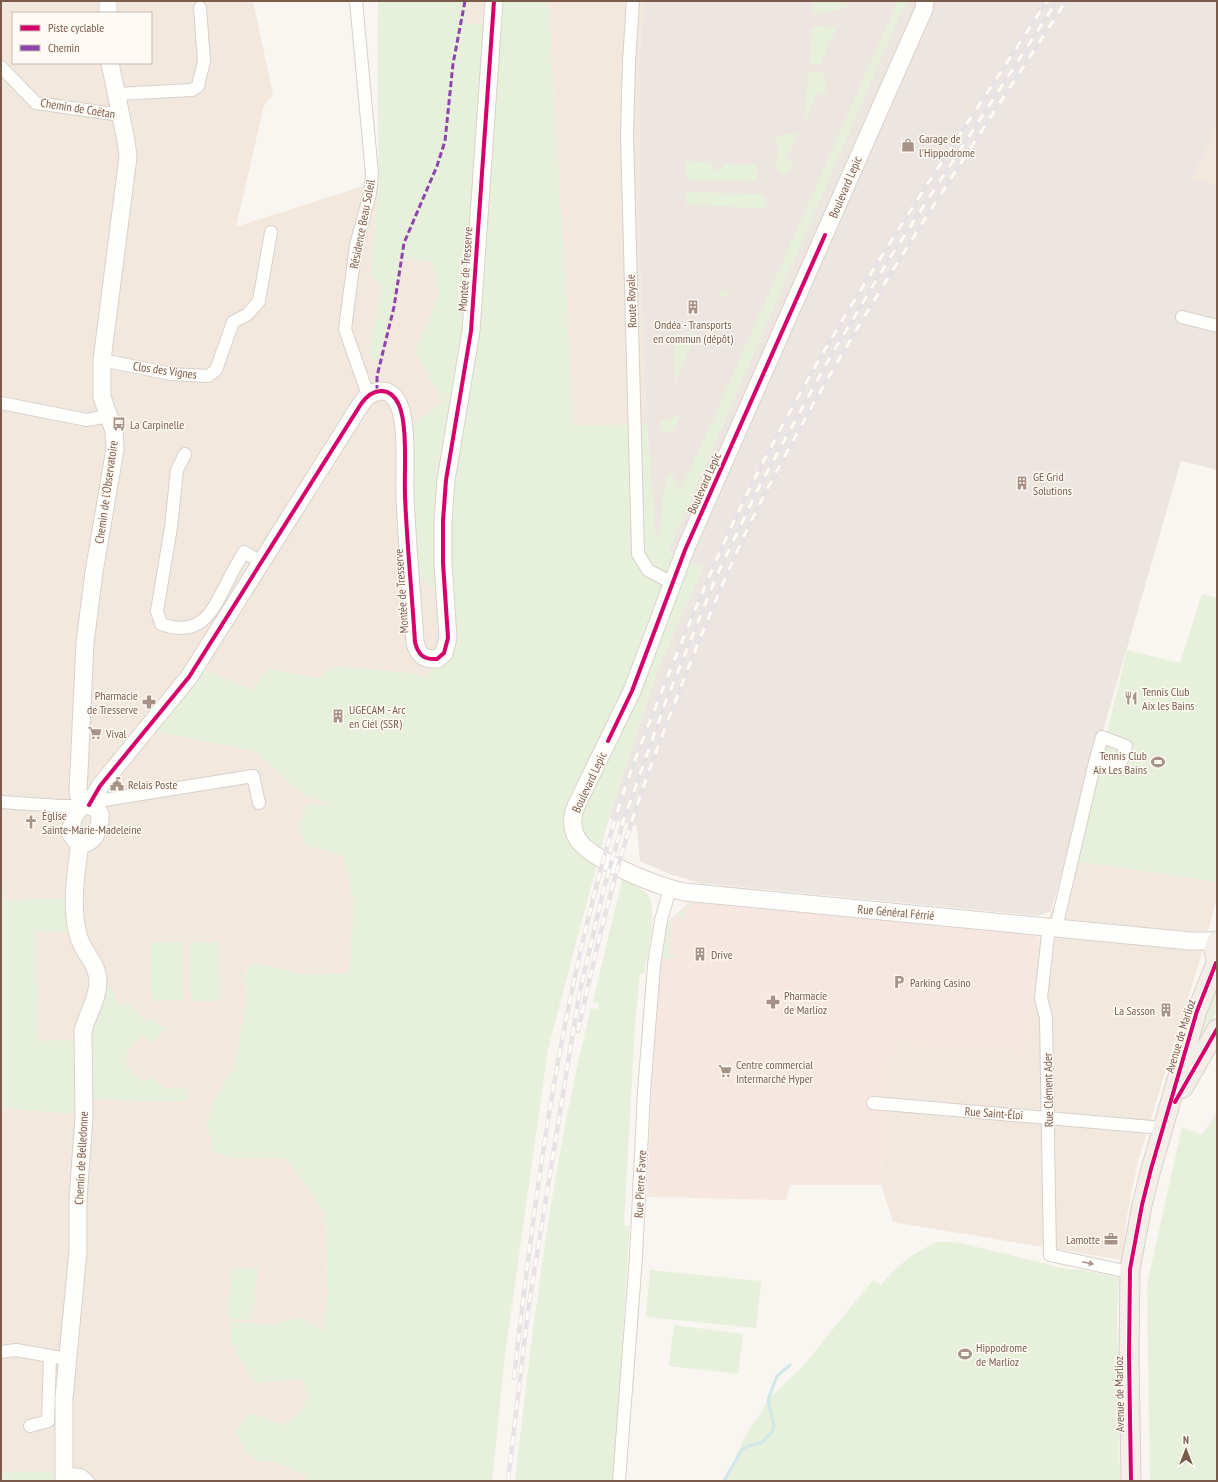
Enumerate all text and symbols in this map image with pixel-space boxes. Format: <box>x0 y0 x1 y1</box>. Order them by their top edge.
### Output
legend <box>12 12 152 64</box>
text: Piste cyclable <box>48 20 104 35</box>
text: Chemin <box>48 40 79 55</box>
street label: Chemin de Coëtan <box>40 95 116 121</box>
place label: Garage de l'Hippodrome <box>919 131 975 160</box>
shop icon: Garage de l'Hippodrome <box>900 137 916 153</box>
street label: Boulevard Lepic <box>825 153 865 220</box>
street label: Résidence Beau Soleil <box>346 178 378 270</box>
street label: Montée de Tresserve <box>455 226 475 312</box>
street label: Route Royale <box>623 274 639 328</box>
building icon: Ondéa - Transports en commun (dépôt) <box>685 299 701 315</box>
place label: Ondéa - Transports en commun (dépôt) <box>653 317 733 346</box>
street label: Clos des Vignes <box>132 358 198 382</box>
bus stop icon: La Carpinelle <box>111 416 127 432</box>
place label: La Carpinelle <box>130 417 184 432</box>
street label: Chemin de l'Observatoire <box>91 439 121 545</box>
street label: Boulevard Lepic <box>684 449 724 516</box>
place label: GE Grid Solutions <box>1033 469 1072 498</box>
building icon: GE Grid Solutions <box>1014 475 1030 491</box>
street label: Montée de Tresserve <box>391 548 411 634</box>
place label: Tennis Club Aix les Bains <box>1142 684 1194 713</box>
place label: Pharmacie de Tresserve <box>87 688 138 717</box>
restaurant icon: Tennis Club Aix les Bains <box>1123 690 1139 706</box>
pharmacy icon: Pharmacie de Tresserve <box>141 694 157 710</box>
place label: UGECAM - Arc en Ciel (SSR) <box>349 702 406 731</box>
building icon: UGECAM - Arc en Ciel (SSR) <box>330 708 346 724</box>
supermarket icon: Vival <box>87 725 103 741</box>
place label: Vival <box>105 726 127 741</box>
street label: Boulevard Lepic <box>568 748 610 815</box>
place label: Tennis Club Aix Les Bains <box>1093 748 1147 777</box>
sports icon: Tennis Club Aix Les Bains <box>1150 754 1166 770</box>
public building icon: Relais Poste <box>109 776 125 792</box>
place label: Relais Poste <box>128 777 178 792</box>
place label: Église Sainte-Marie-Madeleine <box>42 808 141 837</box>
church icon: Église Sainte-Marie-Madeleine <box>23 814 39 830</box>
street label: Rue Général Férrié <box>857 901 935 923</box>
building icon: Drive <box>692 946 708 962</box>
place label: Drive <box>711 947 733 962</box>
parking icon: Parking Casino <box>891 974 907 990</box>
place label: Parking Casino <box>910 975 971 990</box>
place label: Pharmacie de Marlioz <box>784 988 827 1017</box>
pharmacy icon: Pharmacie de Marlioz <box>765 994 781 1010</box>
street label: Avenue de Marlioz <box>1162 997 1198 1075</box>
building icon: La Sasson <box>1158 1002 1174 1018</box>
place label: La Sasson <box>1114 1003 1155 1018</box>
street label: Rue Clément Ader <box>1040 1052 1056 1127</box>
place label: Centre commercial Intermarché Hyper <box>736 1057 814 1086</box>
supermarket icon: Centre commercial Intermarché Hyper <box>717 1063 733 1079</box>
street label: Rue Saint-Éloi <box>964 1103 1024 1123</box>
street label: Chemin de Belledonne <box>71 1111 91 1205</box>
street label: Rue Pierre Favre <box>631 1150 649 1218</box>
office icon: Lamotte <box>1103 1231 1119 1247</box>
place label: Lamotte <box>1066 1232 1100 1247</box>
one-way arrow <box>1082 1261 1094 1267</box>
place label: Hippodrome de Marlioz <box>976 1340 1027 1369</box>
sports icon: Hippodrome de Marlioz <box>957 1346 973 1362</box>
street label: Avenue de Marlioz <box>1111 1356 1127 1432</box>
north arrow <box>1166 1430 1206 1470</box>
text: N <box>1183 1433 1189 1447</box>

